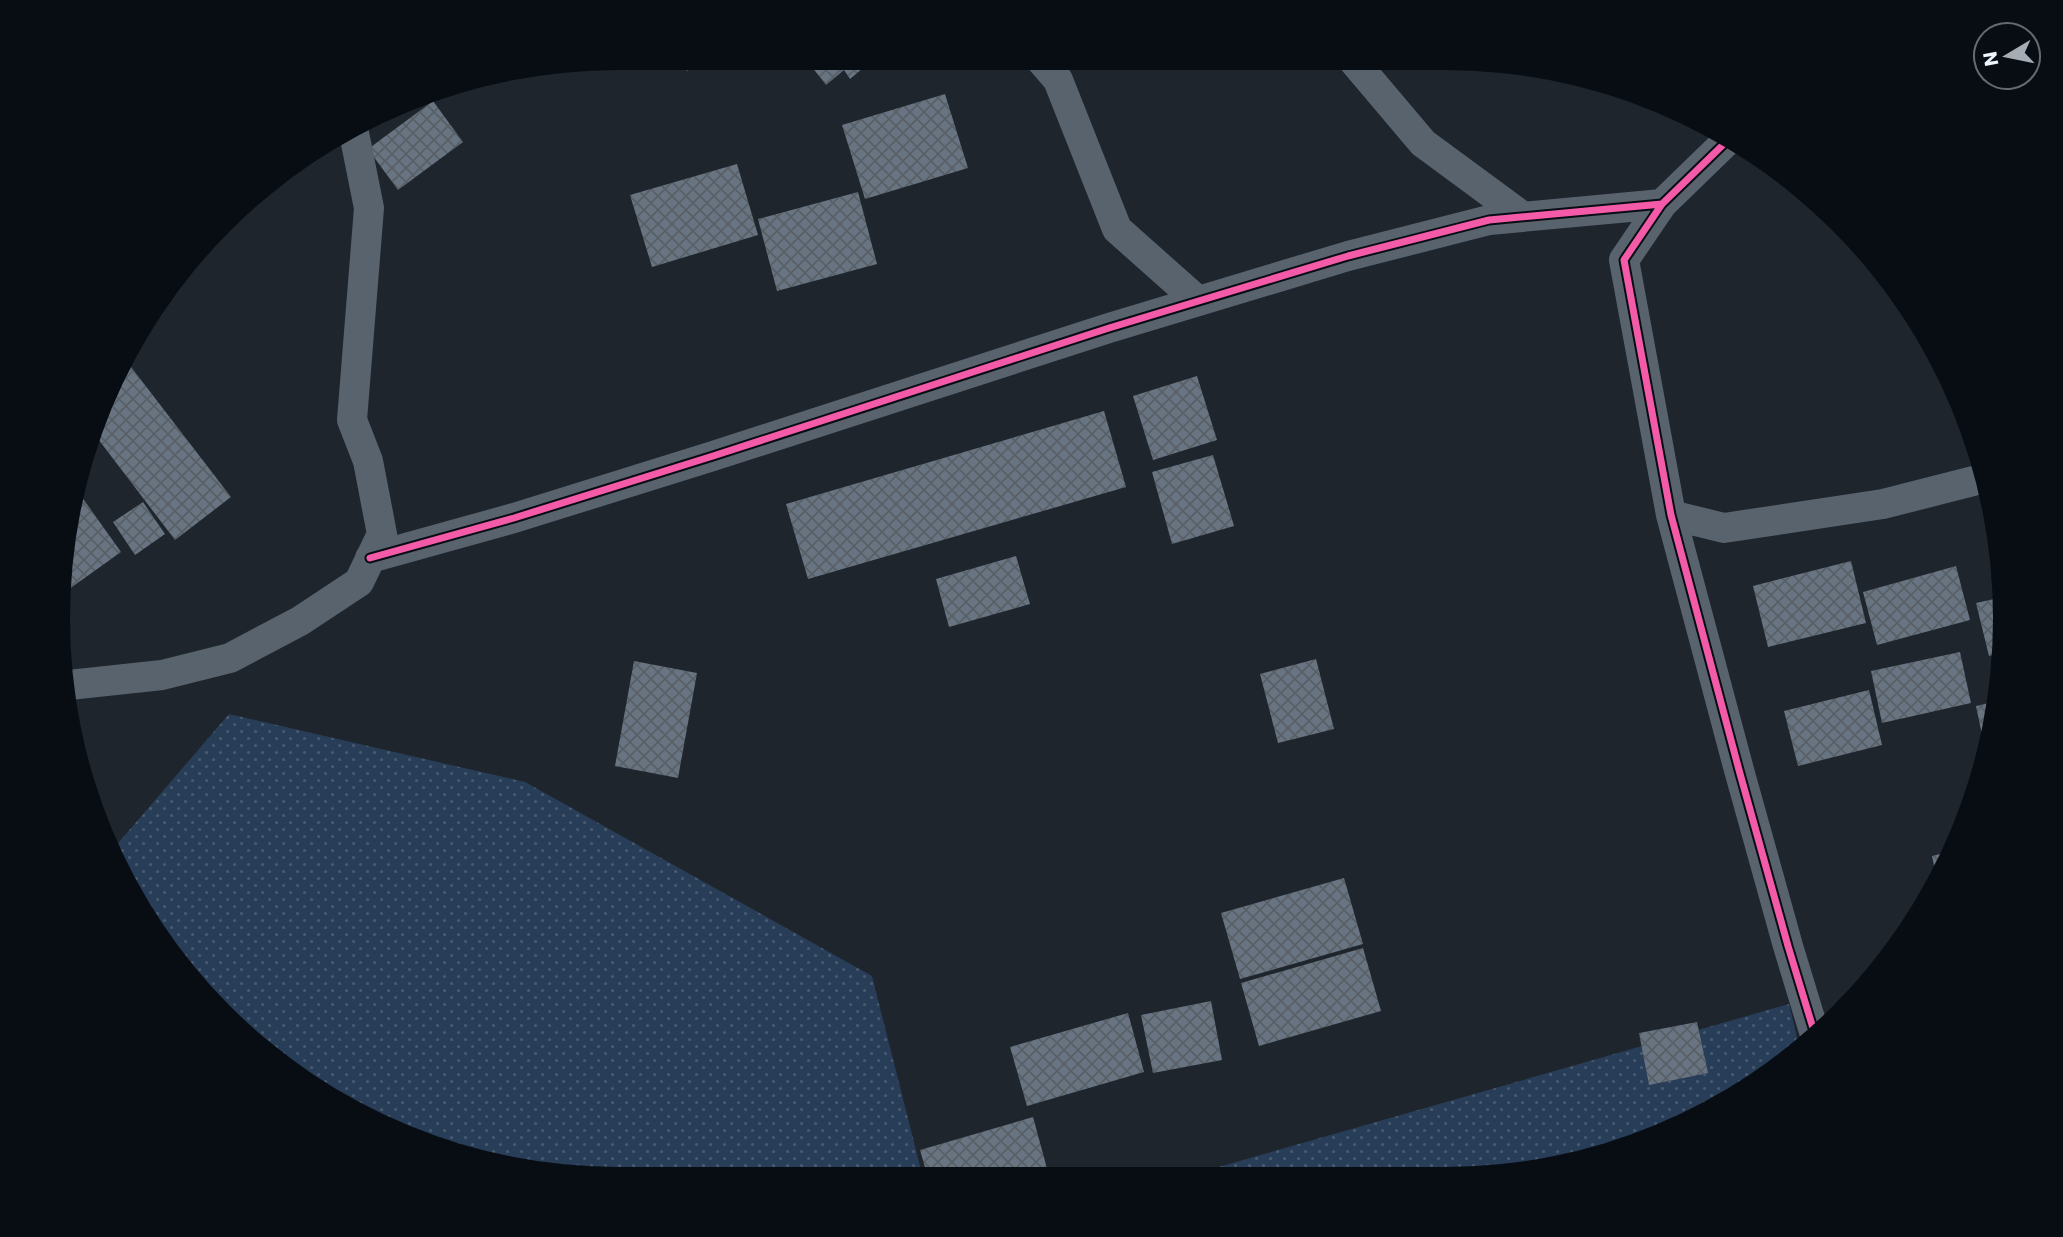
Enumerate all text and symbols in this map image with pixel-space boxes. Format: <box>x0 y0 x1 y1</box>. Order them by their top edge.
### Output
north arrow <box>1972 21 2042 91</box>
text: N <box>1976 49 2005 68</box>

